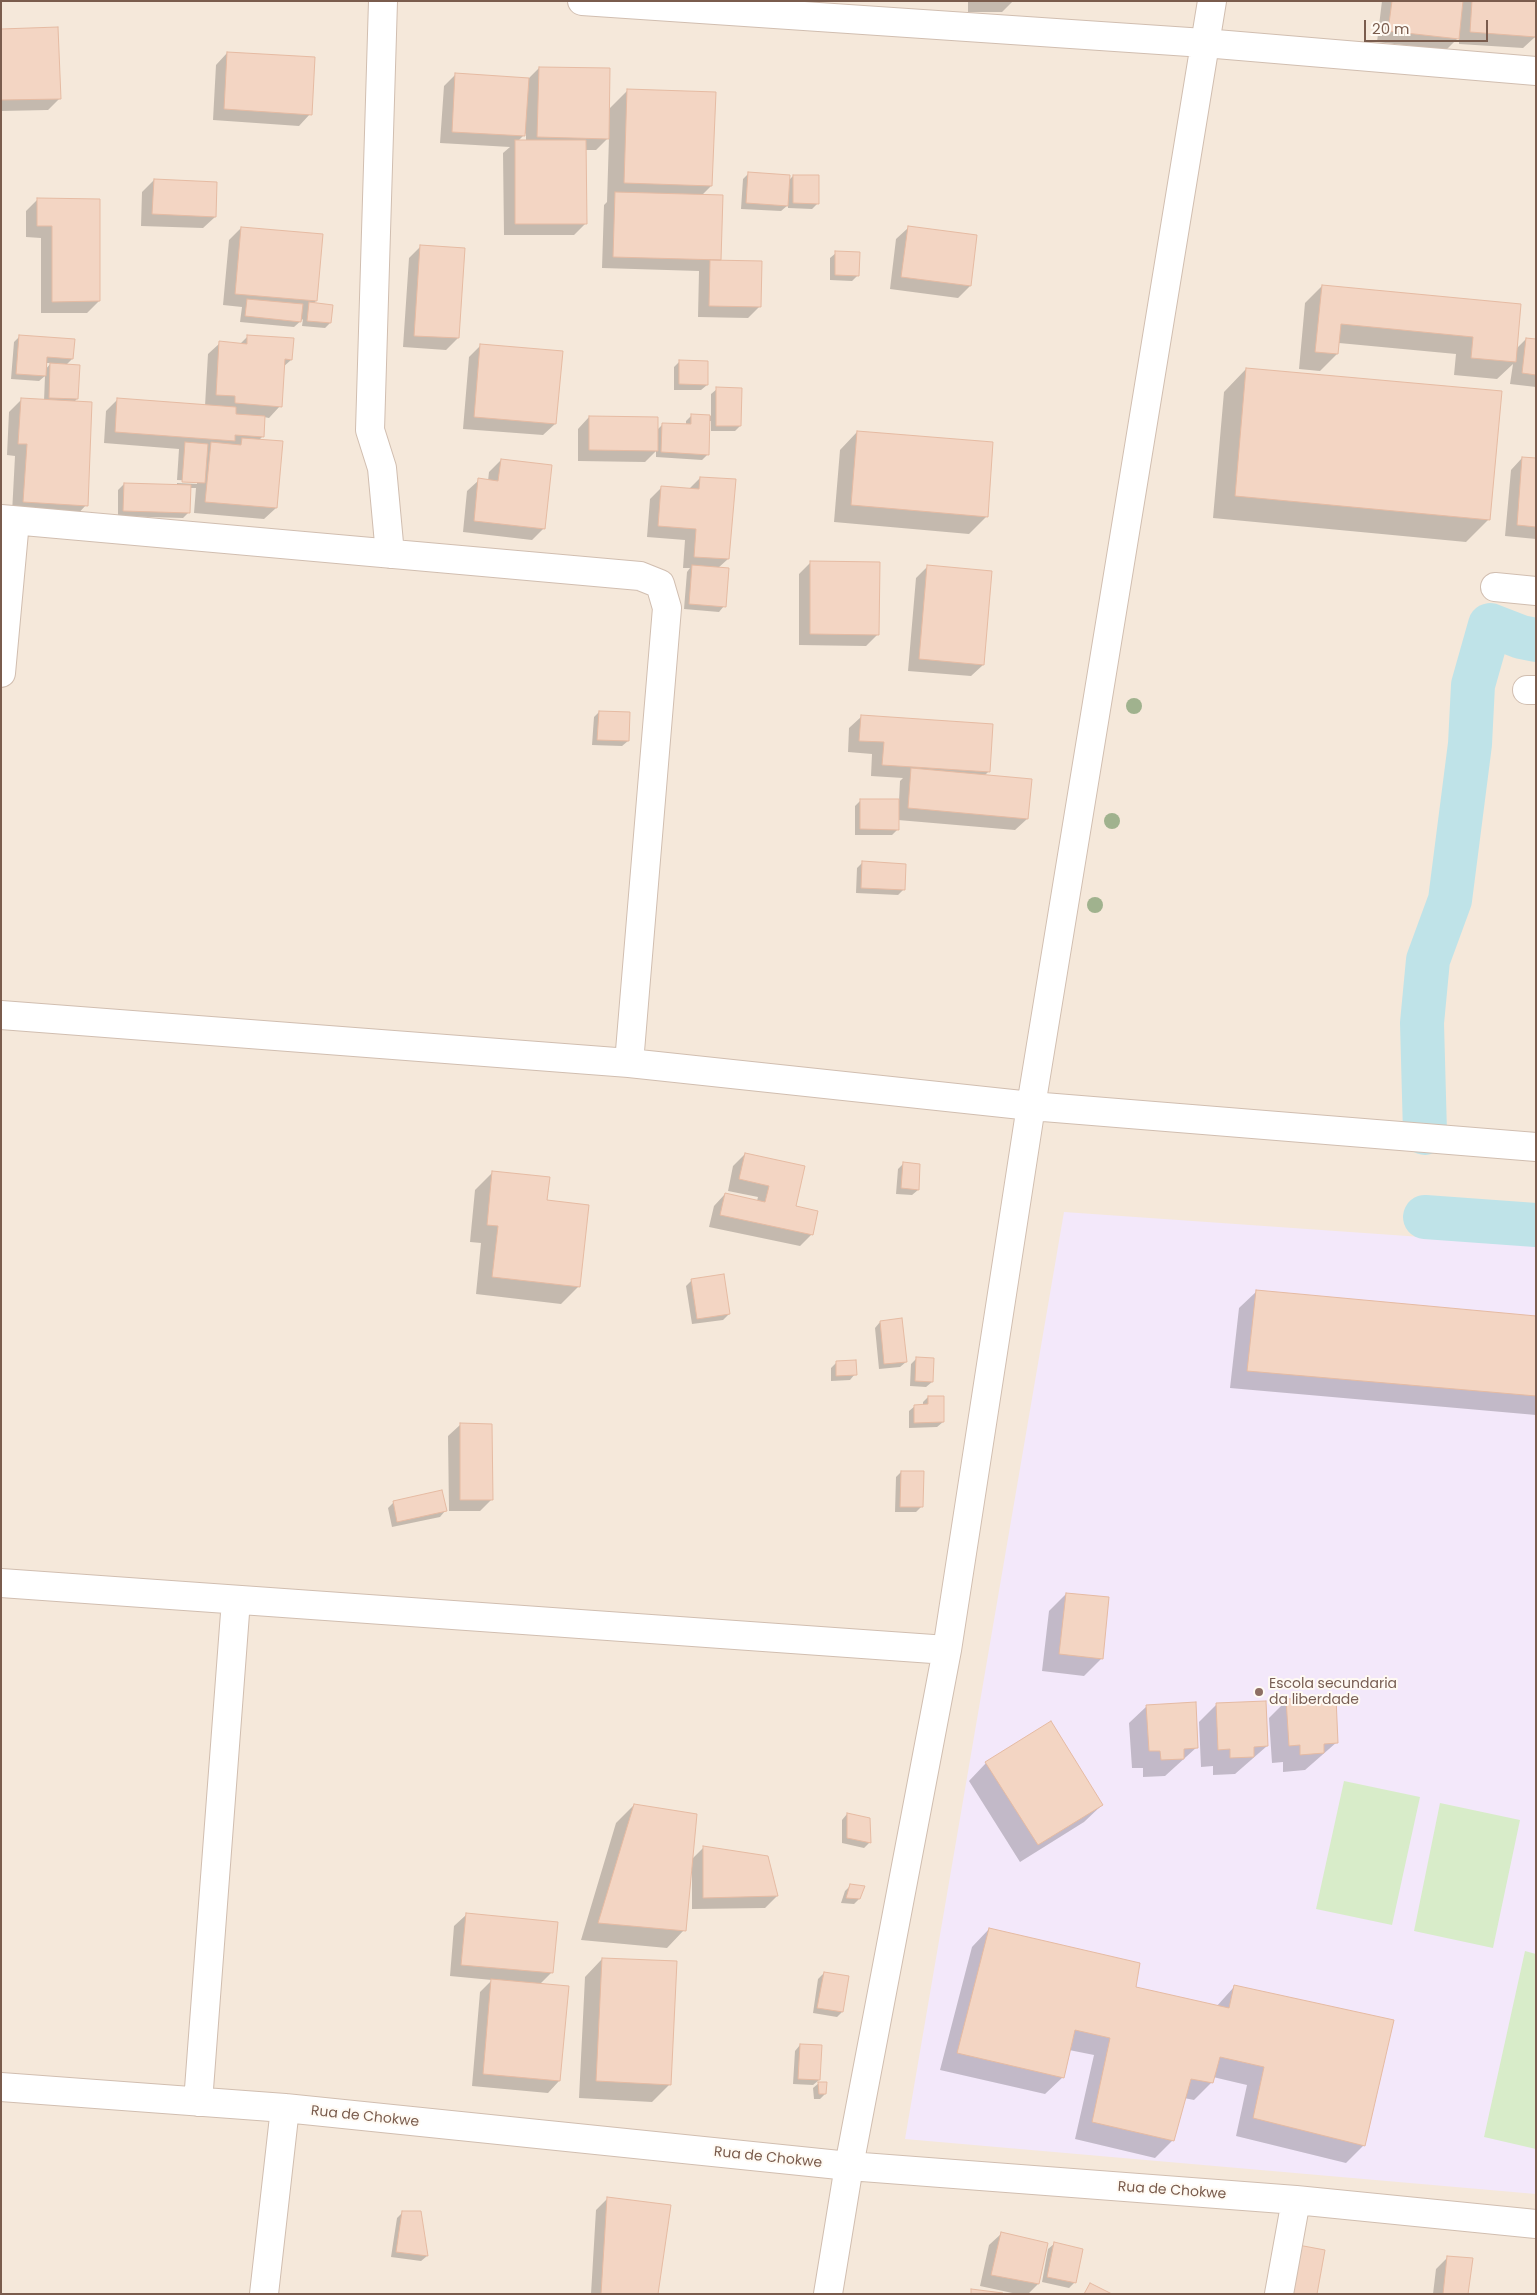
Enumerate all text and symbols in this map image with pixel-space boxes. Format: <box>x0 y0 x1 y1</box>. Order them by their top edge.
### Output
scale bar <box>1367 10 1491 42</box>
text: 20 m <box>1372 18 1410 39</box>
place label: Escola secundaria da liberdade <box>1269 1676 1397 1708</box>
marker: Escola secundaria da liberdade <box>1253 1686 1265 1698</box>
street label: Rua de Chokwe <box>310 2103 420 2131</box>
street label: Rua de Chokwe <box>713 2144 823 2172</box>
street label: Rua de Chokwe <box>1117 2179 1227 2203</box>

